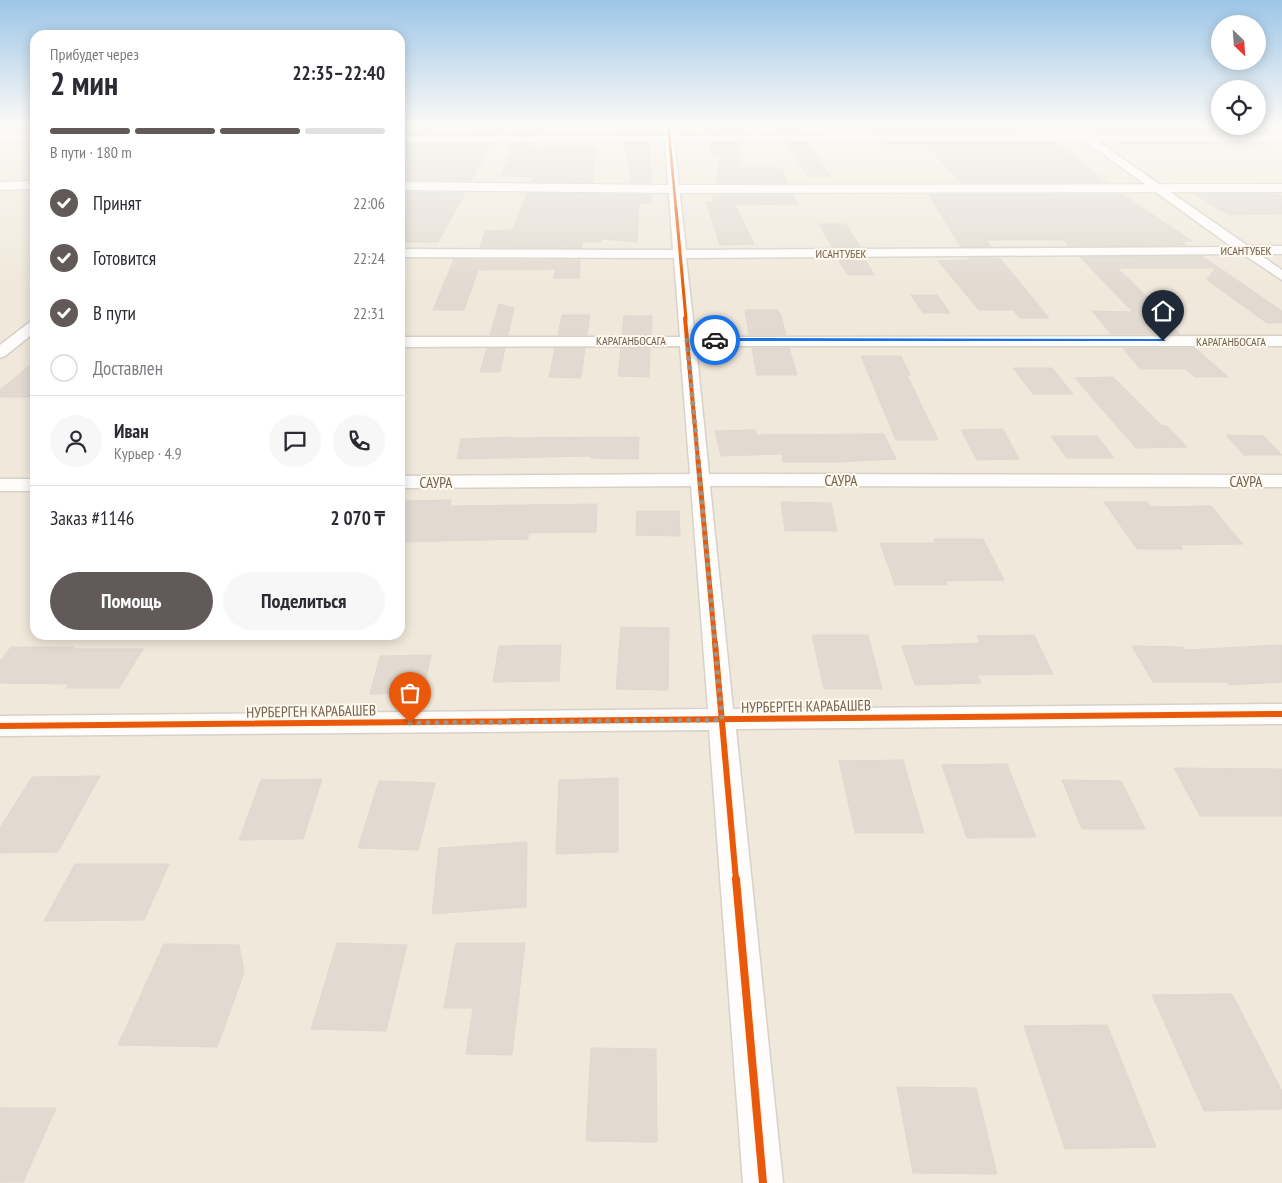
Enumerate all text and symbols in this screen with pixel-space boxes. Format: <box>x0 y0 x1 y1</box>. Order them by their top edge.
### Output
north arrow <box>1211 15 1266 70</box>
map controls <box>1211 15 1266 135</box>
text: Прибудет через <box>50 44 139 64</box>
text: 22:35–22:40 <box>292 61 385 85</box>
text: 2 мин <box>50 62 118 104</box>
button: locate <box>1211 80 1266 135</box>
text: В пути · 180 m <box>50 142 132 162</box>
icon: check <box>50 189 78 217</box>
text: Принят <box>93 191 141 215</box>
text: 22:06 <box>353 193 385 213</box>
street label: ИСАНТУБЕК <box>1220 243 1272 258</box>
icon: check <box>50 244 78 272</box>
text: Готовится <box>93 246 156 270</box>
street label: ИСАНТУБЕК <box>815 246 867 261</box>
text: 22:24 <box>353 248 385 268</box>
pin <box>1142 290 1184 341</box>
icon: home <box>1149 297 1177 325</box>
icon: check <box>50 299 78 327</box>
text: В пути <box>93 301 136 325</box>
text: 22:31 <box>353 303 385 323</box>
courier <box>690 315 740 365</box>
icon: car <box>701 326 729 354</box>
street label: КАРАГАНБОСАГА <box>596 333 666 348</box>
street label: КАРАГАНБОСАГА <box>1196 334 1266 349</box>
text: Доставлен <box>93 356 163 380</box>
button: person <box>50 415 102 467</box>
button: chat <box>269 415 321 467</box>
button: phone <box>333 415 385 467</box>
text: Иван <box>114 419 149 443</box>
text: Курьер · 4.9 <box>114 443 182 463</box>
street label: САУРА <box>825 471 858 490</box>
street label: САУРА <box>1230 472 1263 491</box>
street label: САУРА <box>420 473 453 492</box>
text: Заказ #1146 <box>50 506 134 530</box>
text: 2 070 ₸ <box>331 506 385 530</box>
button: Помощь <box>50 572 213 630</box>
button: Поделиться <box>223 572 385 630</box>
pin <box>389 672 431 723</box>
icon: bag <box>396 679 424 707</box>
street label: НУРБЕРГЕН КАРАБАШЕВ <box>741 695 871 717</box>
street label: НУРБЕРГЕН КАРАБАШЕВ <box>246 700 376 722</box>

